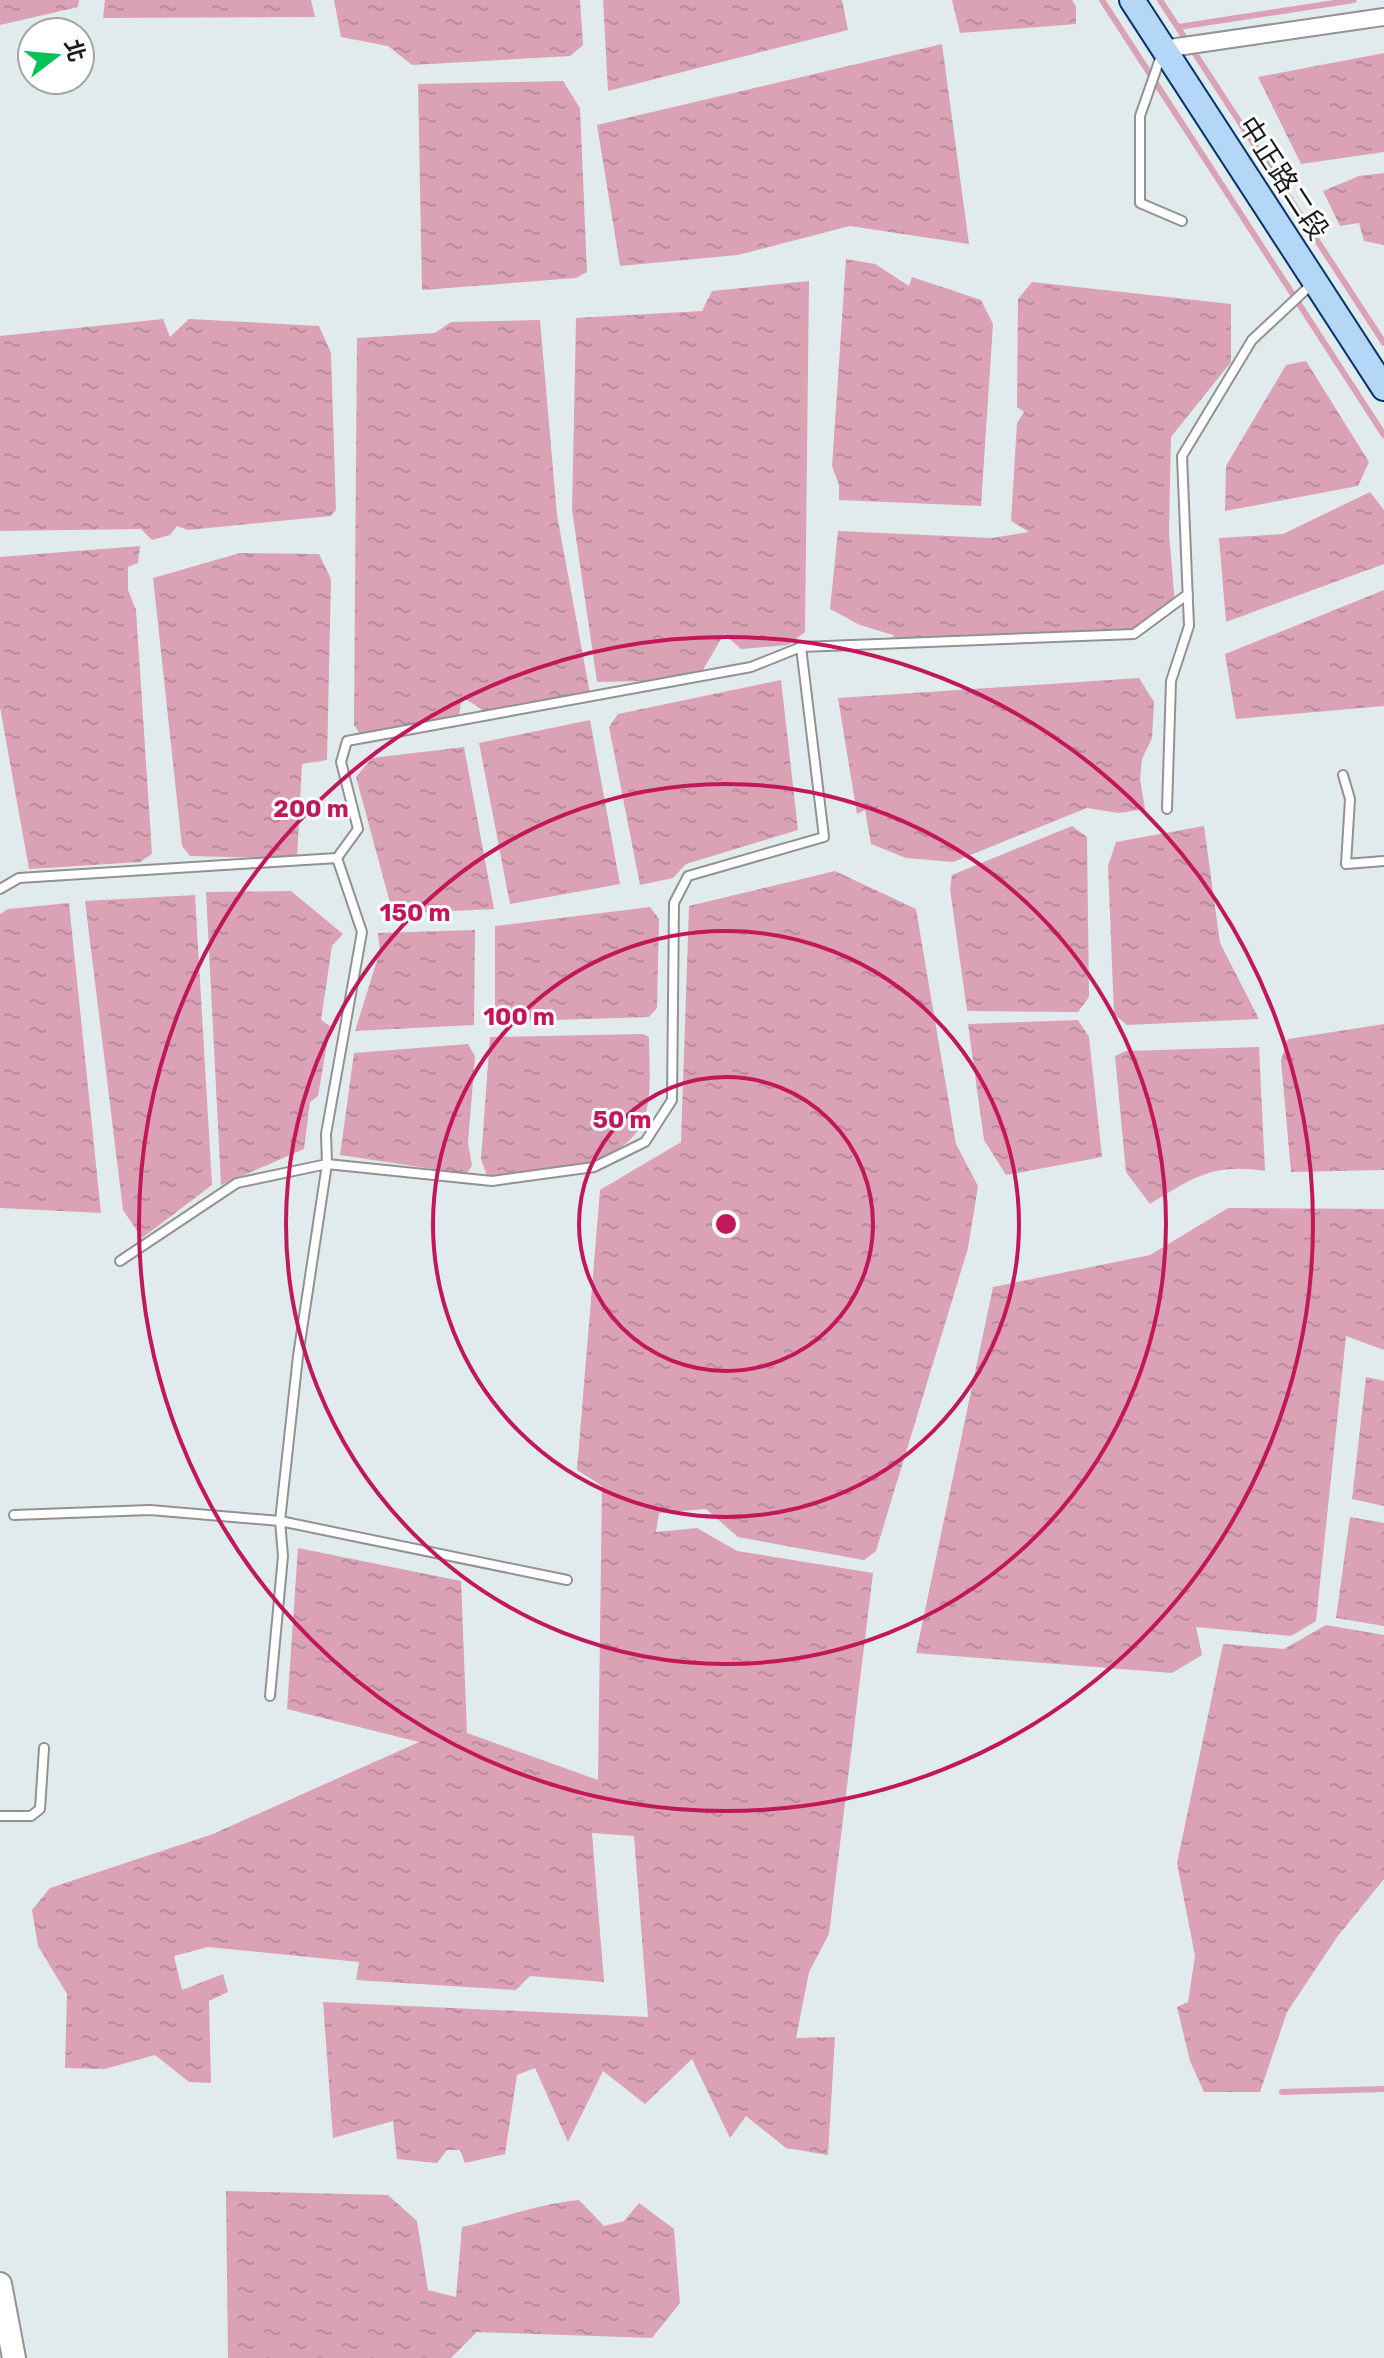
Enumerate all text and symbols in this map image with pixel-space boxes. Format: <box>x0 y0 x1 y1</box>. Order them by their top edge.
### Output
north arrow <box>16 16 96 96</box>
text: 北 <box>59 36 91 65</box>
street label: 中正路二段 <box>1231 110 1335 246</box>
text: 200 m <box>273 795 349 823</box>
text: 150 m <box>380 899 450 927</box>
text: 100 m <box>483 1003 555 1031</box>
text: 50 m <box>593 1106 651 1134</box>
centre of rings <box>712 1210 740 1238</box>

